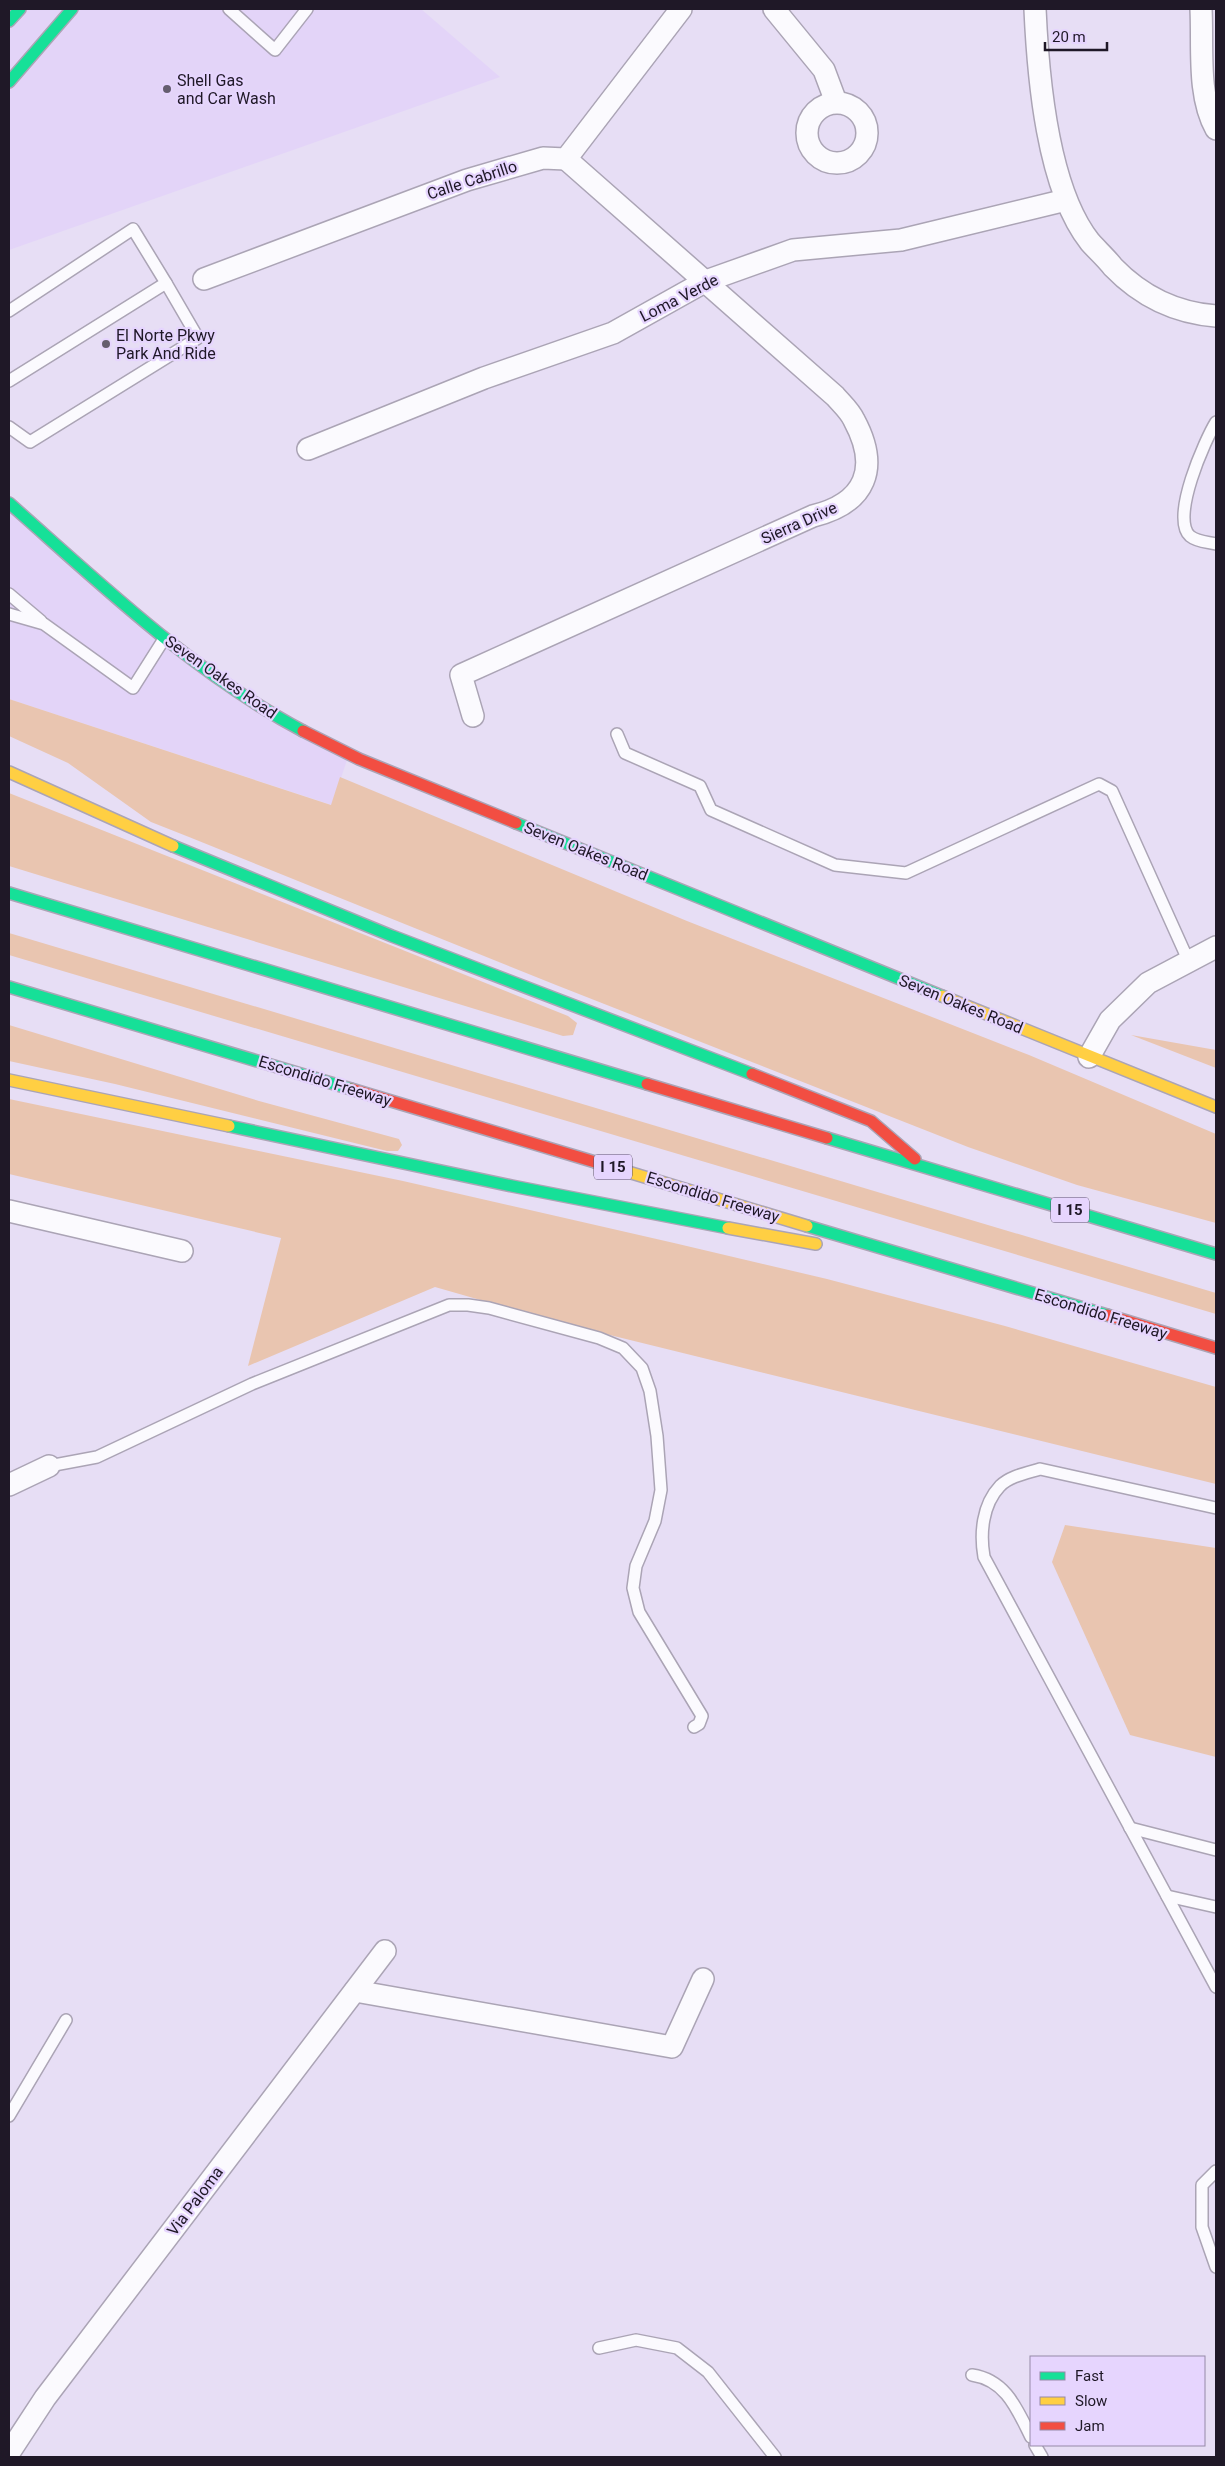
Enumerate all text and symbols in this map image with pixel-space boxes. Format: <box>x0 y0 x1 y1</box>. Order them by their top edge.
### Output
scale bar <box>1045 20 1108 52</box>
text: 20 m <box>1052 28 1086 46</box>
place label: Shell Gas and Car Wash <box>177 71 276 108</box>
marker: Shell Gas and Car Wash <box>161 83 173 95</box>
street label: Calle Cabrillo <box>425 156 519 204</box>
street label: Loma Verde <box>637 270 721 326</box>
place label: El Norte Pkwy Park And Ride <box>116 326 216 363</box>
marker: El Norte Pkwy Park And Ride <box>100 338 112 350</box>
street label: Sierra Drive <box>758 498 840 548</box>
street label: Seven Oakes Road <box>162 631 280 723</box>
street label: Seven Oakes Road <box>521 817 651 885</box>
street label: Seven Oakes Road <box>896 970 1026 1038</box>
street label: Escondido Freeway <box>256 1052 394 1110</box>
road number: I 15 <box>594 1154 632 1180</box>
street label: Escondido Freeway <box>644 1168 782 1226</box>
road number: I 15 <box>1051 1198 1089 1222</box>
street label: Escondido Freeway <box>1032 1285 1170 1343</box>
street label: Via Paloma <box>163 2163 227 2239</box>
legend <box>1030 2356 1205 2446</box>
text: Fast <box>1075 2367 1104 2385</box>
text: Slow <box>1075 2392 1107 2410</box>
text: Jam <box>1075 2417 1105 2435</box>

